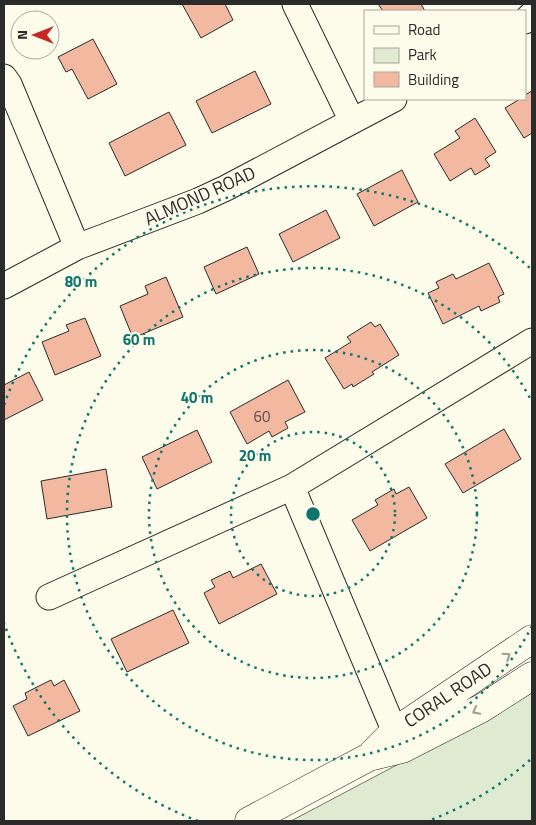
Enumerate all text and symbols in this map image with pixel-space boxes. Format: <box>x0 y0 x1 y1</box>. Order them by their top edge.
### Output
north arrow <box>10 10 60 60</box>
legend <box>364 10 526 100</box>
text: Road <box>408 18 440 41</box>
text: N <box>11 30 32 40</box>
text: Park <box>408 43 437 66</box>
text: Building <box>408 68 459 91</box>
street label: ALMOND ROAD <box>140 159 260 232</box>
text: 80 m <box>65 270 97 293</box>
text: 60 m <box>123 328 155 351</box>
text: 40 m <box>181 386 213 409</box>
house number: 60 <box>254 405 270 428</box>
text: 20 m <box>239 444 271 467</box>
centre of rings <box>304 505 322 523</box>
one-way arrow <box>501 653 511 662</box>
street label: CORAL ROAD <box>398 655 497 734</box>
one-way arrow <box>472 705 481 715</box>

